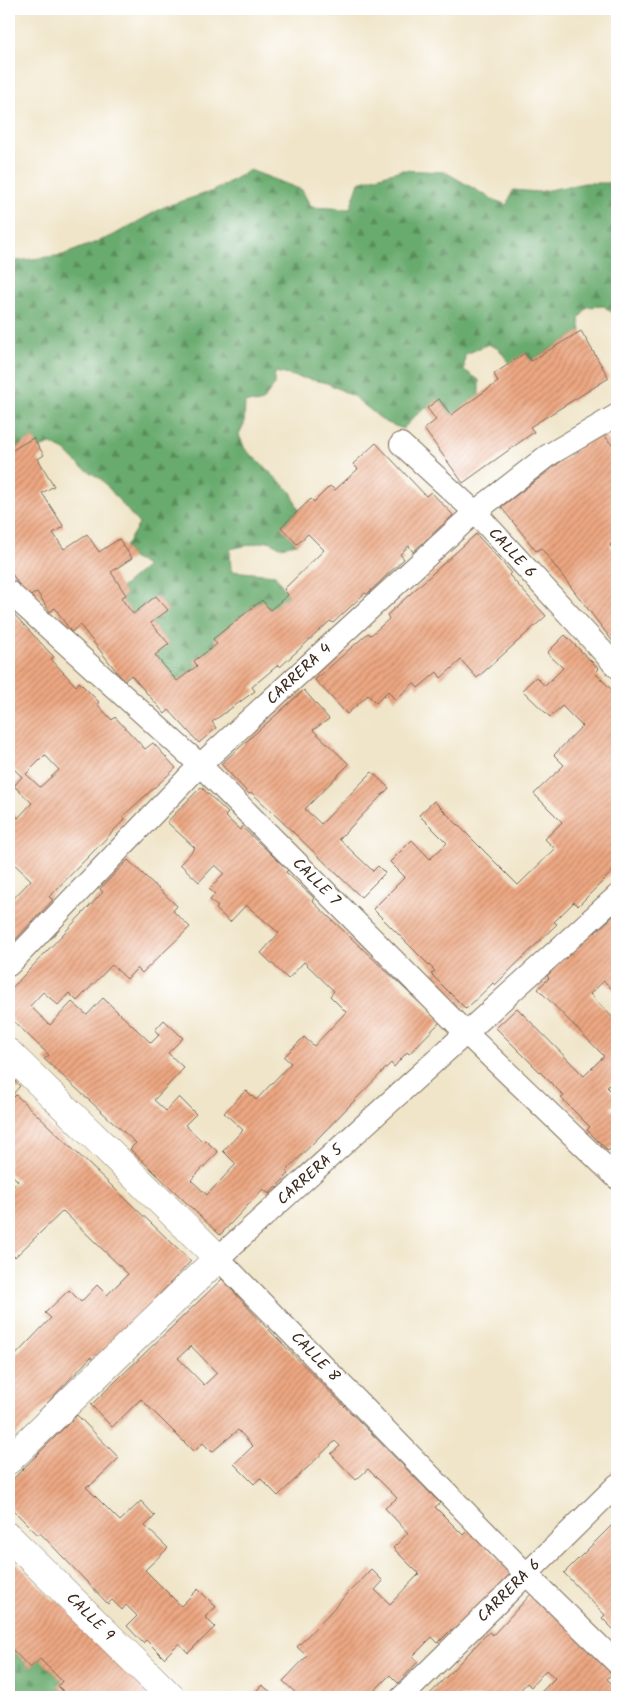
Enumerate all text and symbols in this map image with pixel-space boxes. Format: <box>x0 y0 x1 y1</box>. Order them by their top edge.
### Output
street label: CALLE 6 <box>482 522 542 584</box>
street label: CARRERA 4 <box>261 637 338 711</box>
street label: CALLE 7 <box>286 852 346 912</box>
street label: CARRERA 5 <box>271 1138 350 1212</box>
street label: CALLE 8 <box>284 1326 346 1388</box>
street label: CARRERA 6 <box>471 1553 547 1629</box>
street label: CALLE 9 <box>60 1587 120 1647</box>

